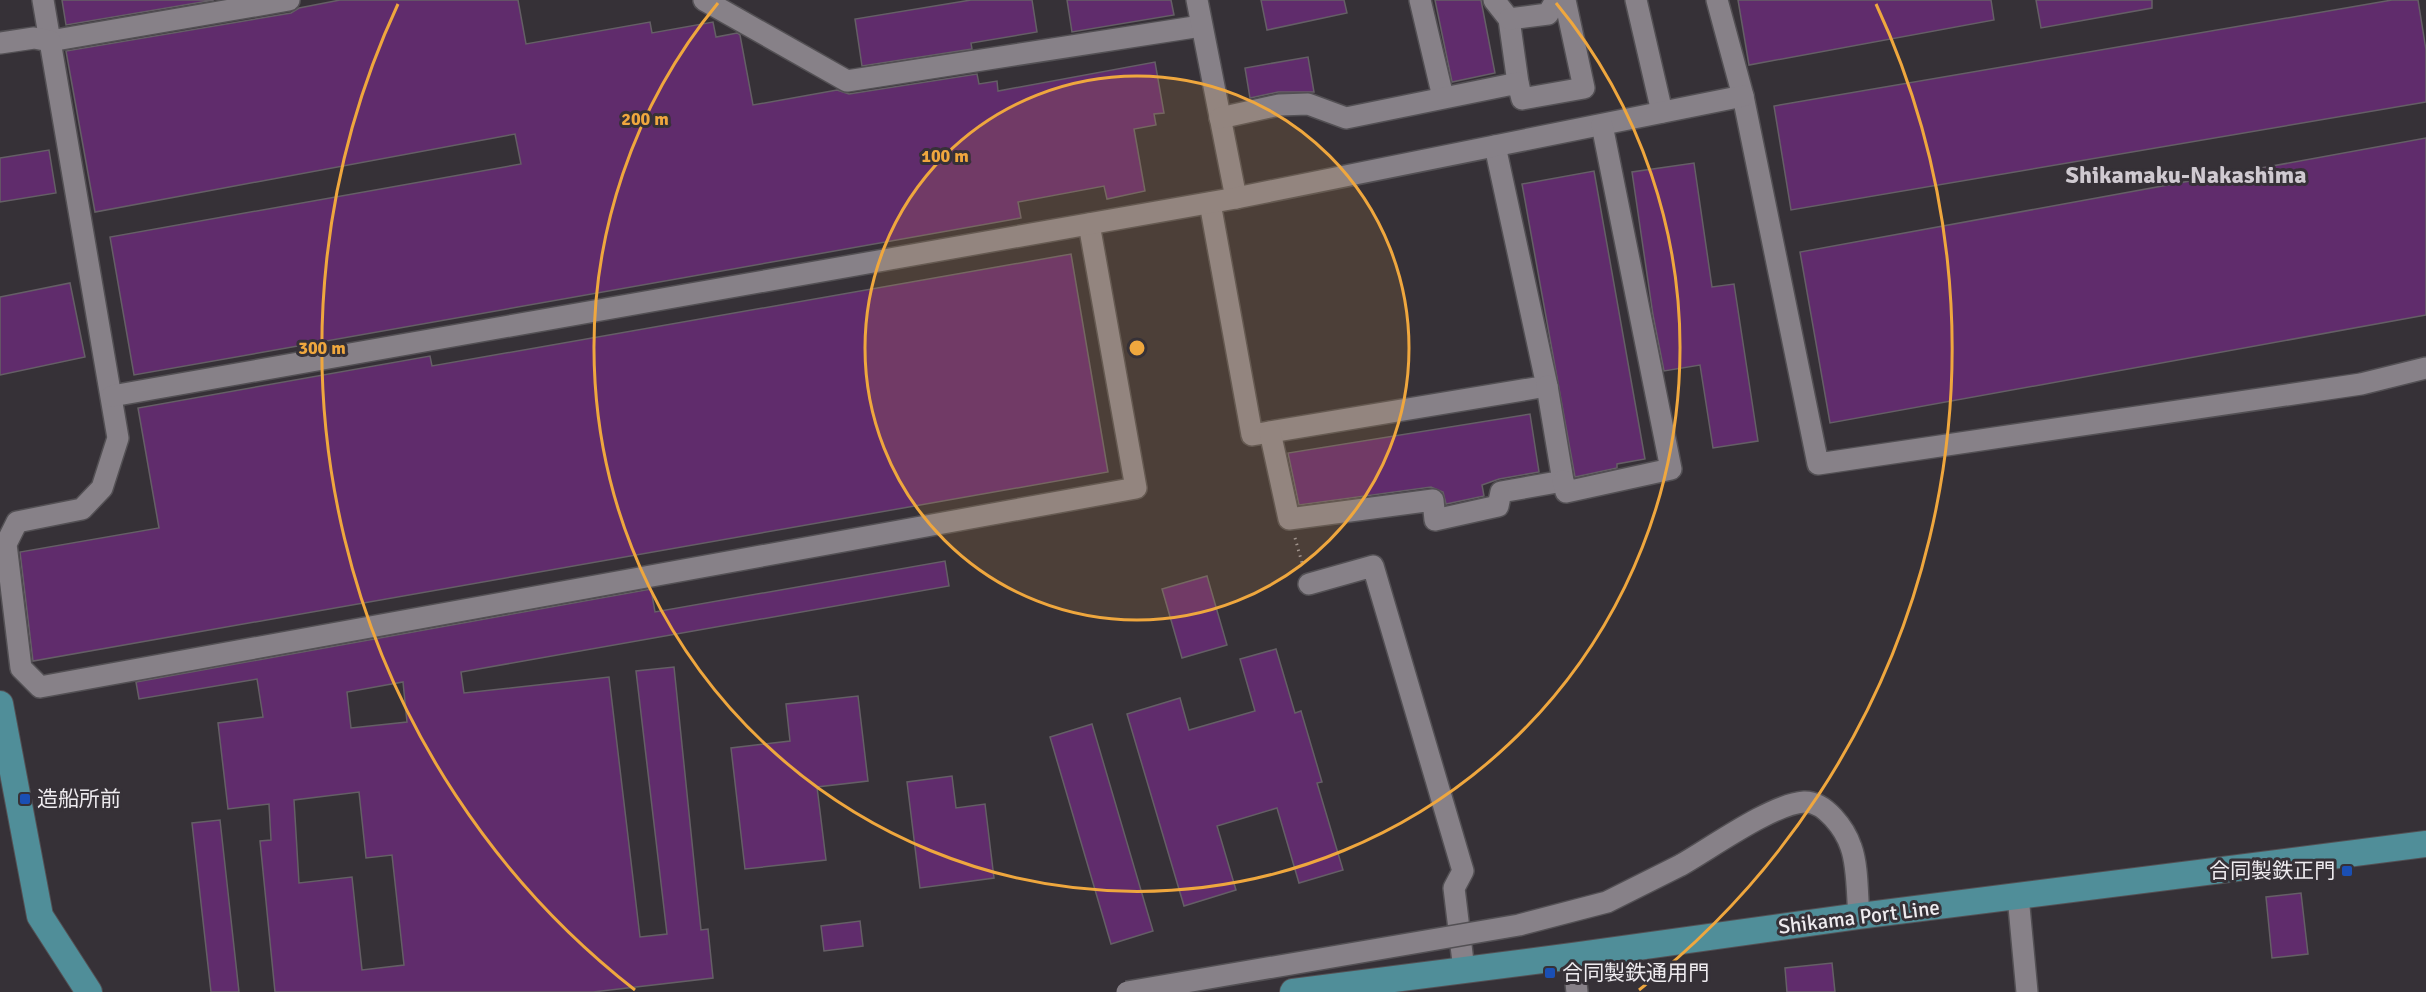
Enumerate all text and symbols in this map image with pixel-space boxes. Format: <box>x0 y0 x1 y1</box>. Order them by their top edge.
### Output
text: 200 m <box>621 108 669 130</box>
text: 100 m <box>921 145 969 167</box>
district label: Shikamaku-Nakashima <box>2066 160 2306 190</box>
text: 300 m <box>298 337 346 359</box>
centre of rings <box>1127 338 1147 358</box>
place label: 造船所前 <box>37 786 121 812</box>
marker: 造船所前 <box>18 792 32 806</box>
place label: 合同製鉄正門 <box>2209 858 2335 884</box>
marker: 合同製鉄正門 <box>2340 864 2354 878</box>
street label: Shikama Port Line <box>1777 894 1941 940</box>
place label: 合同製鉄通用門 <box>1562 960 1709 986</box>
marker: 合同製鉄通用門 <box>1543 966 1557 980</box>

